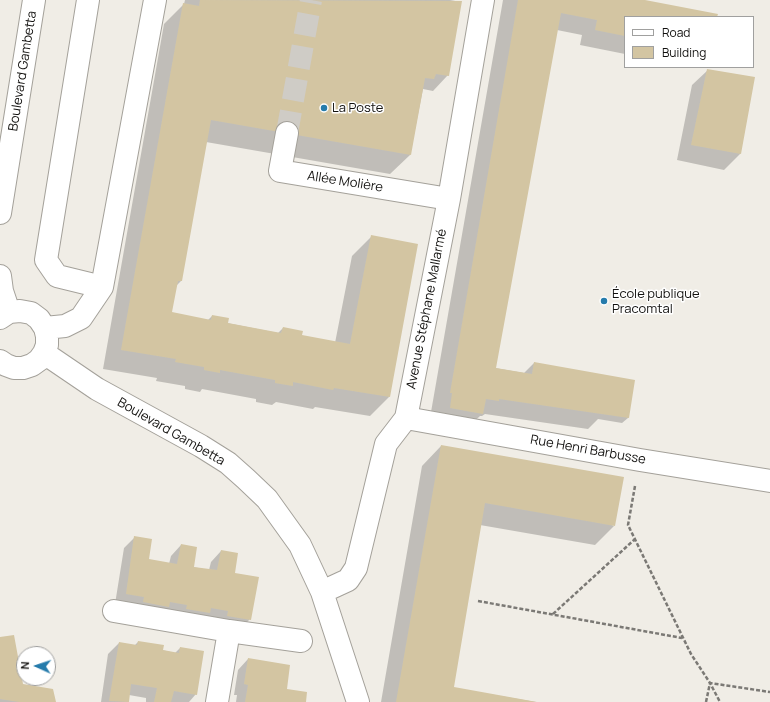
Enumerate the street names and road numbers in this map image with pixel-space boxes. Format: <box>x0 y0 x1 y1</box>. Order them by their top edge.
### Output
street label: Boulevard Gambetta <box>6 10 40 132</box>
street label: Allée Molière <box>306 168 384 196</box>
street label: Avenue Stéphane Mallarmé <box>404 228 450 390</box>
street label: Boulevard Gambetta <box>114 395 228 469</box>
street label: Rue Henri Barbusse <box>529 432 647 468</box>

